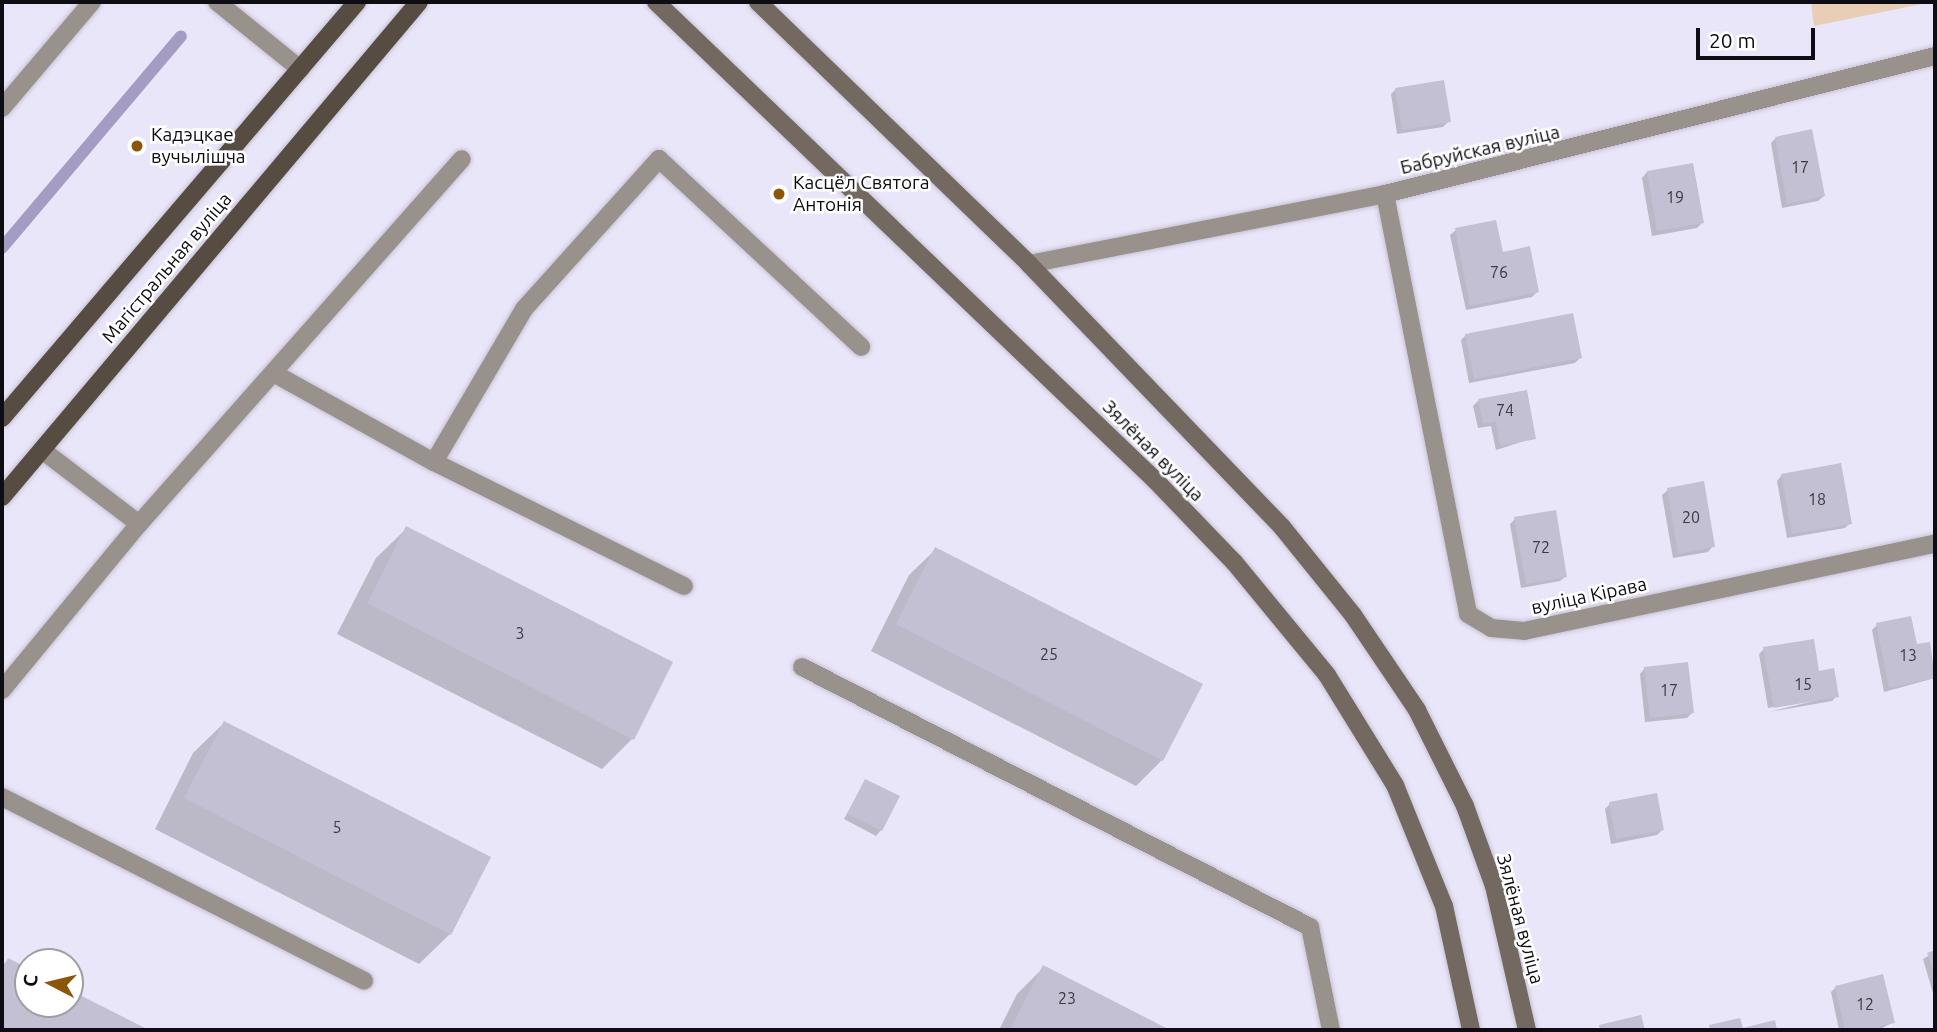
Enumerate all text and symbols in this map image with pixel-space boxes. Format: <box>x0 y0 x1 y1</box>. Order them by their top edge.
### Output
scale bar <box>1699 14 1818 58</box>
text: 20 m <box>1709 28 1756 52</box>
street label: Бабруйская вуліца <box>1398 121 1562 179</box>
place label: Кадэцкае вучылішча <box>151 124 246 168</box>
marker: Кадэцкае вучылішча <box>129 138 145 154</box>
house number: 17 <box>1791 157 1809 177</box>
place label: Касцёл Святога Антонія <box>793 172 929 216</box>
marker: Касцёл Святога Антонія <box>771 186 787 202</box>
house number: 19 <box>1666 187 1684 207</box>
street label: Магістральная вуліца <box>97 188 237 348</box>
house number: 76 <box>1490 262 1508 282</box>
street label: Зялёная вуліца <box>1098 396 1208 506</box>
house number: 74 <box>1496 400 1514 420</box>
house number: 18 <box>1808 489 1826 509</box>
house number: 20 <box>1682 507 1700 527</box>
house number: 72 <box>1532 537 1550 557</box>
street label: вуліца Кірава <box>1529 573 1649 619</box>
house number: 3 <box>515 623 525 643</box>
house number: 25 <box>1040 644 1058 664</box>
house number: 13 <box>1899 645 1917 665</box>
house number: 15 <box>1794 674 1812 694</box>
house number: 17 <box>1660 680 1678 700</box>
house number: 5 <box>332 817 342 837</box>
street label: Зялёная вуліца <box>1492 851 1548 987</box>
north arrow <box>14 948 84 1018</box>
text: С <box>18 973 42 988</box>
house number: 23 <box>1058 988 1076 1008</box>
house number: 12 <box>1856 994 1874 1014</box>

